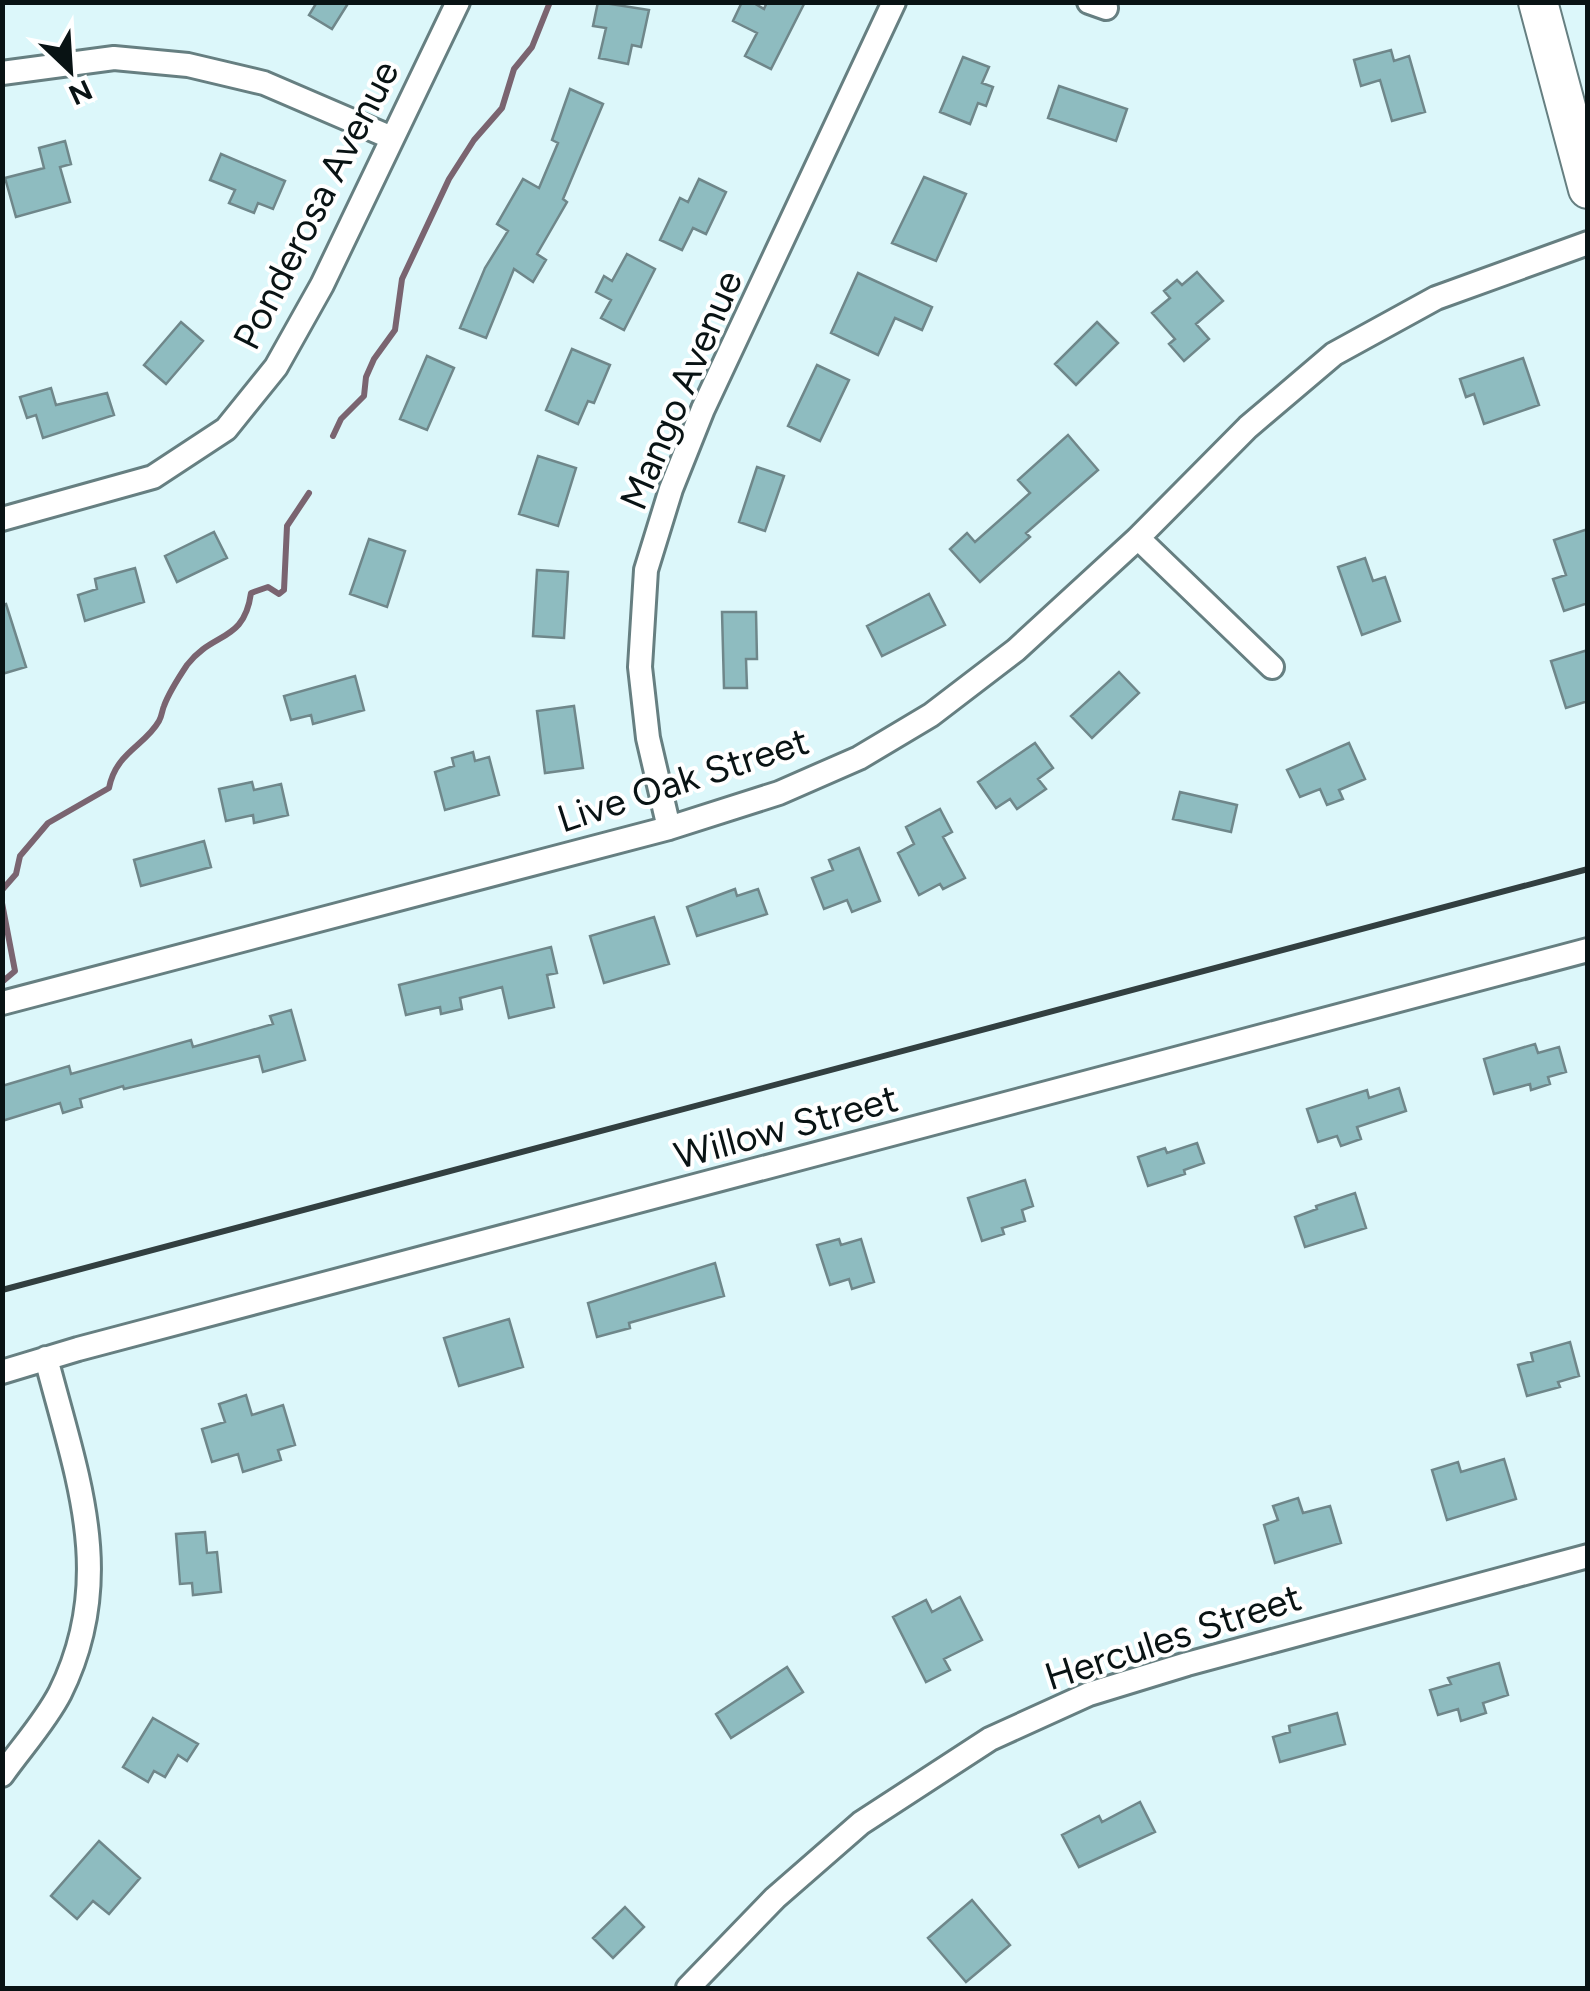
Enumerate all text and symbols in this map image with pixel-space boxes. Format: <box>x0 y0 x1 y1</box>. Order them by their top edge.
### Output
north arrow <box>20 20 120 120</box>
street label: Ponderosa Avenue <box>223 53 409 357</box>
text: N <box>64 73 98 113</box>
street label: Mango Avenue <box>610 264 752 516</box>
street label: Live Oak Street <box>552 718 814 842</box>
street label: Willow Street <box>669 1075 903 1179</box>
street label: Hercules Street <box>1039 1574 1307 1700</box>

